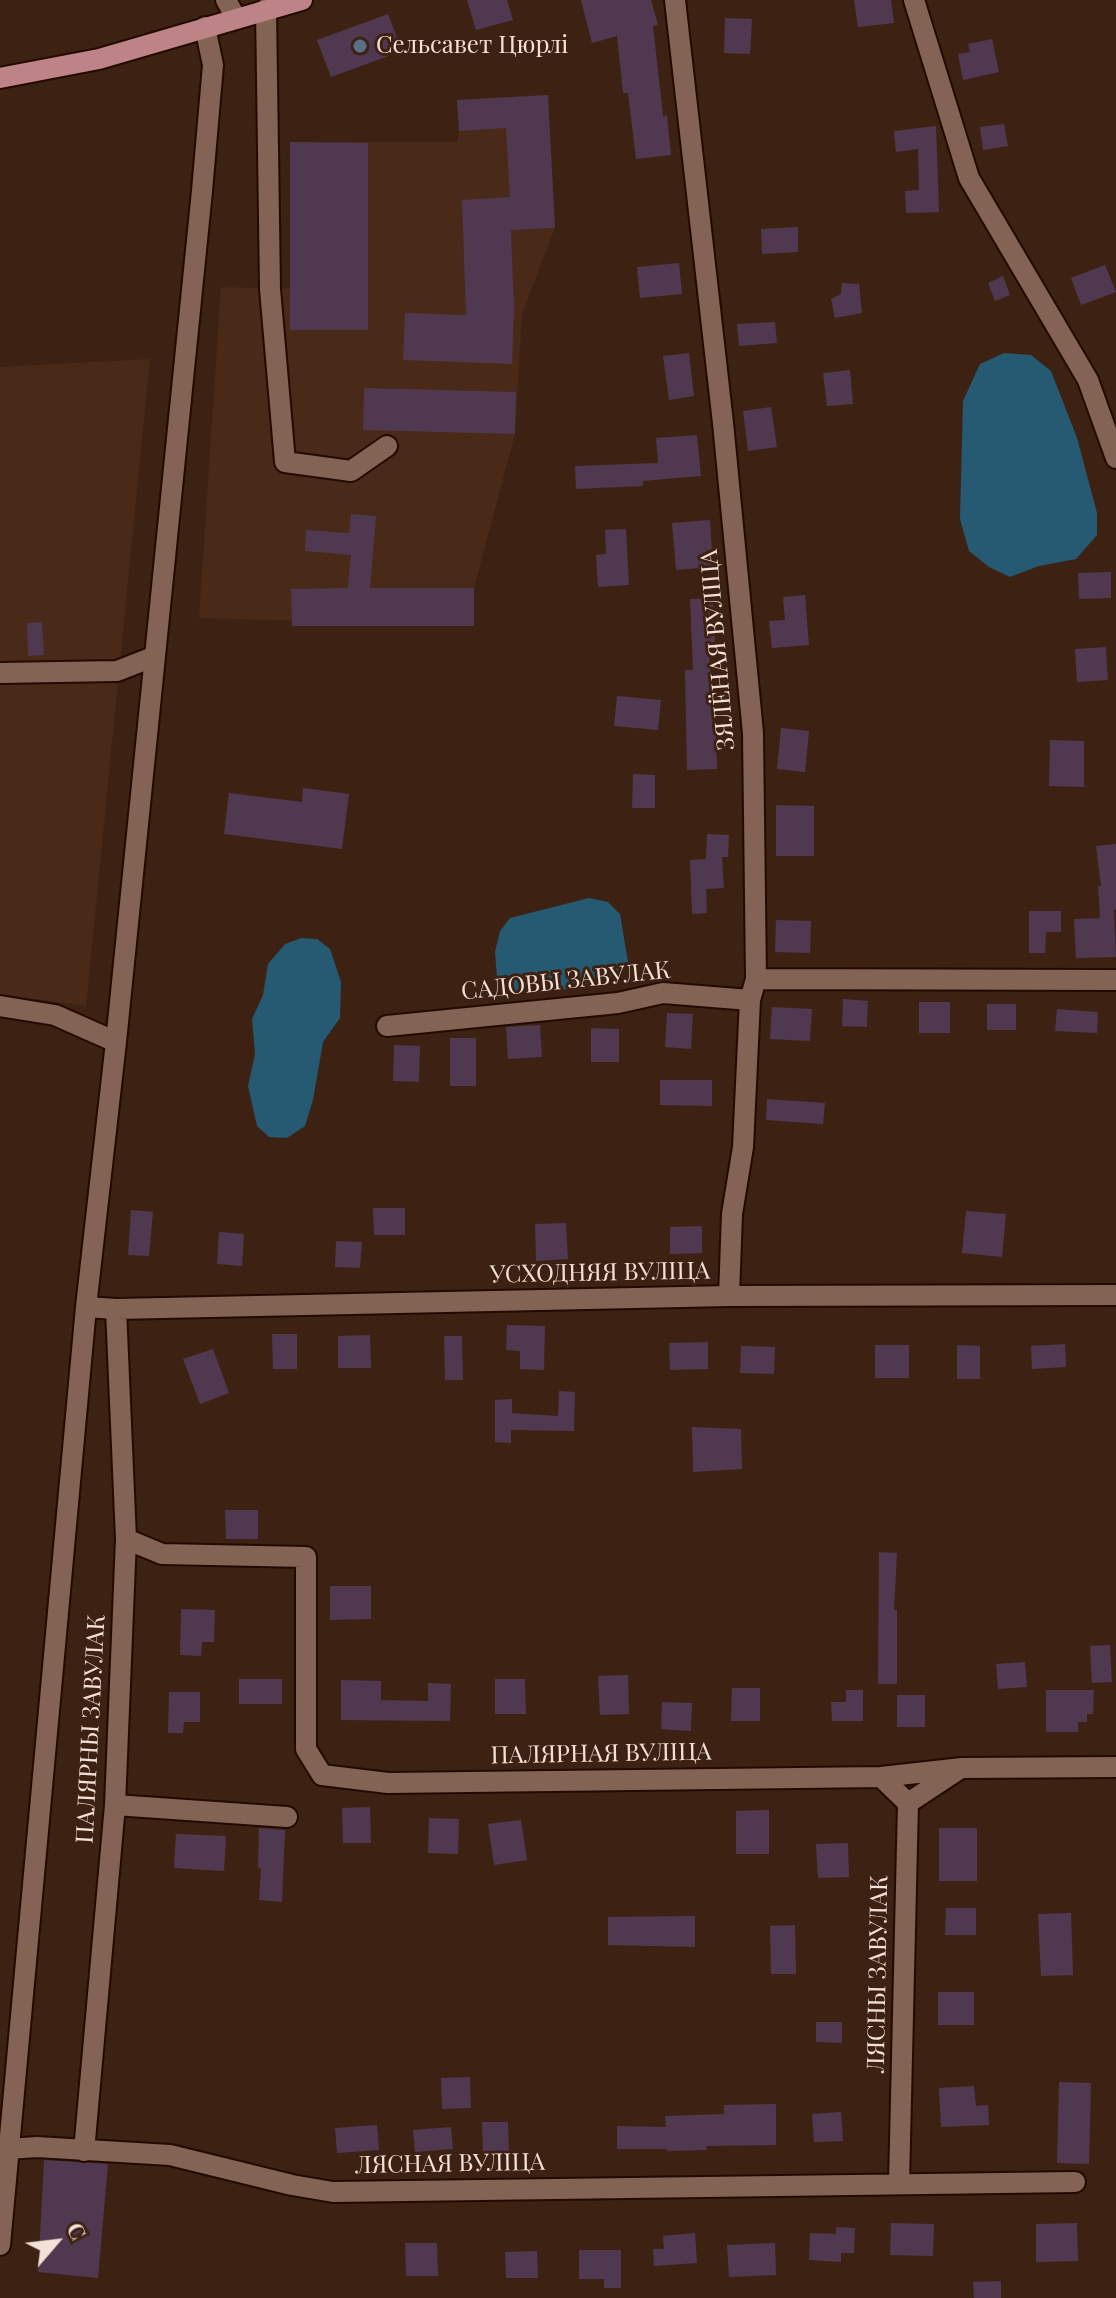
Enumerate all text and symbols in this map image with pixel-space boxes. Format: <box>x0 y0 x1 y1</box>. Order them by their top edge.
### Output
place label: Сельсавет Цюрлі <box>376 32 568 60</box>
marker: Сельсавет Цюрлі <box>351 37 369 55</box>
street label: ЗЯЛЁНАЯ ВУЛІЦА <box>695 548 741 752</box>
street label: САДОВЫ ЗАВУЛАК <box>460 956 672 1006</box>
street label: УСХОДНЯЯ ВУЛІЦА <box>490 1257 710 1289</box>
street label: ПАЛЯРНЫ ЗАВУЛАК <box>71 1614 111 1844</box>
street label: ПАЛЯРНАЯ ВУЛІЦА <box>490 1738 712 1770</box>
street label: ЛЯСНЫ ЗАВУЛАК <box>862 1875 894 2073</box>
street label: ЛЯСНАЯ ВУЛІЦА <box>355 2148 545 2180</box>
north arrow <box>16 2202 96 2282</box>
text: С <box>60 2217 94 2245</box>

